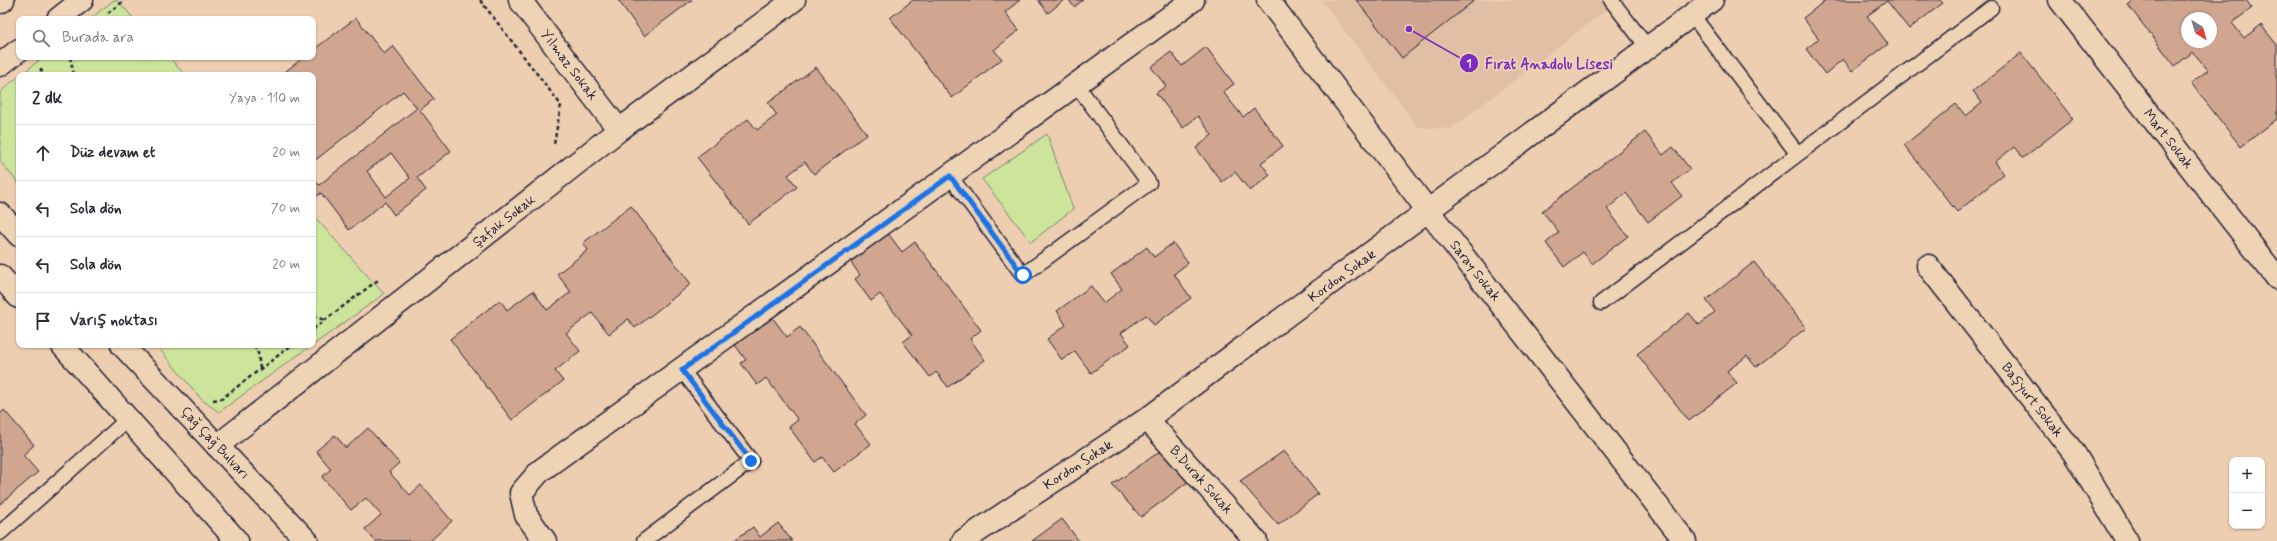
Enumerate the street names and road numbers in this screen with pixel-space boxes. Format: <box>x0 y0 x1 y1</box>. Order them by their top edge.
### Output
street label: Yılmaz Sokak <box>536 26 602 104</box>
street label: Mart Sokak <box>2139 105 2197 173</box>
street label: Şafak Sokak <box>469 191 539 251</box>
street label: Saray Sokak <box>1446 237 1504 305</box>
street label: Kordon Sokak <box>1305 245 1379 307</box>
street label: Başyurt Sokak <box>1997 359 2067 441</box>
street label: Çağ Çağ Bulvarı <box>177 403 253 483</box>
street label: Kordon Sokak <box>1040 436 1116 494</box>
street label: B.Durak Sokak <box>1165 442 1237 518</box>

